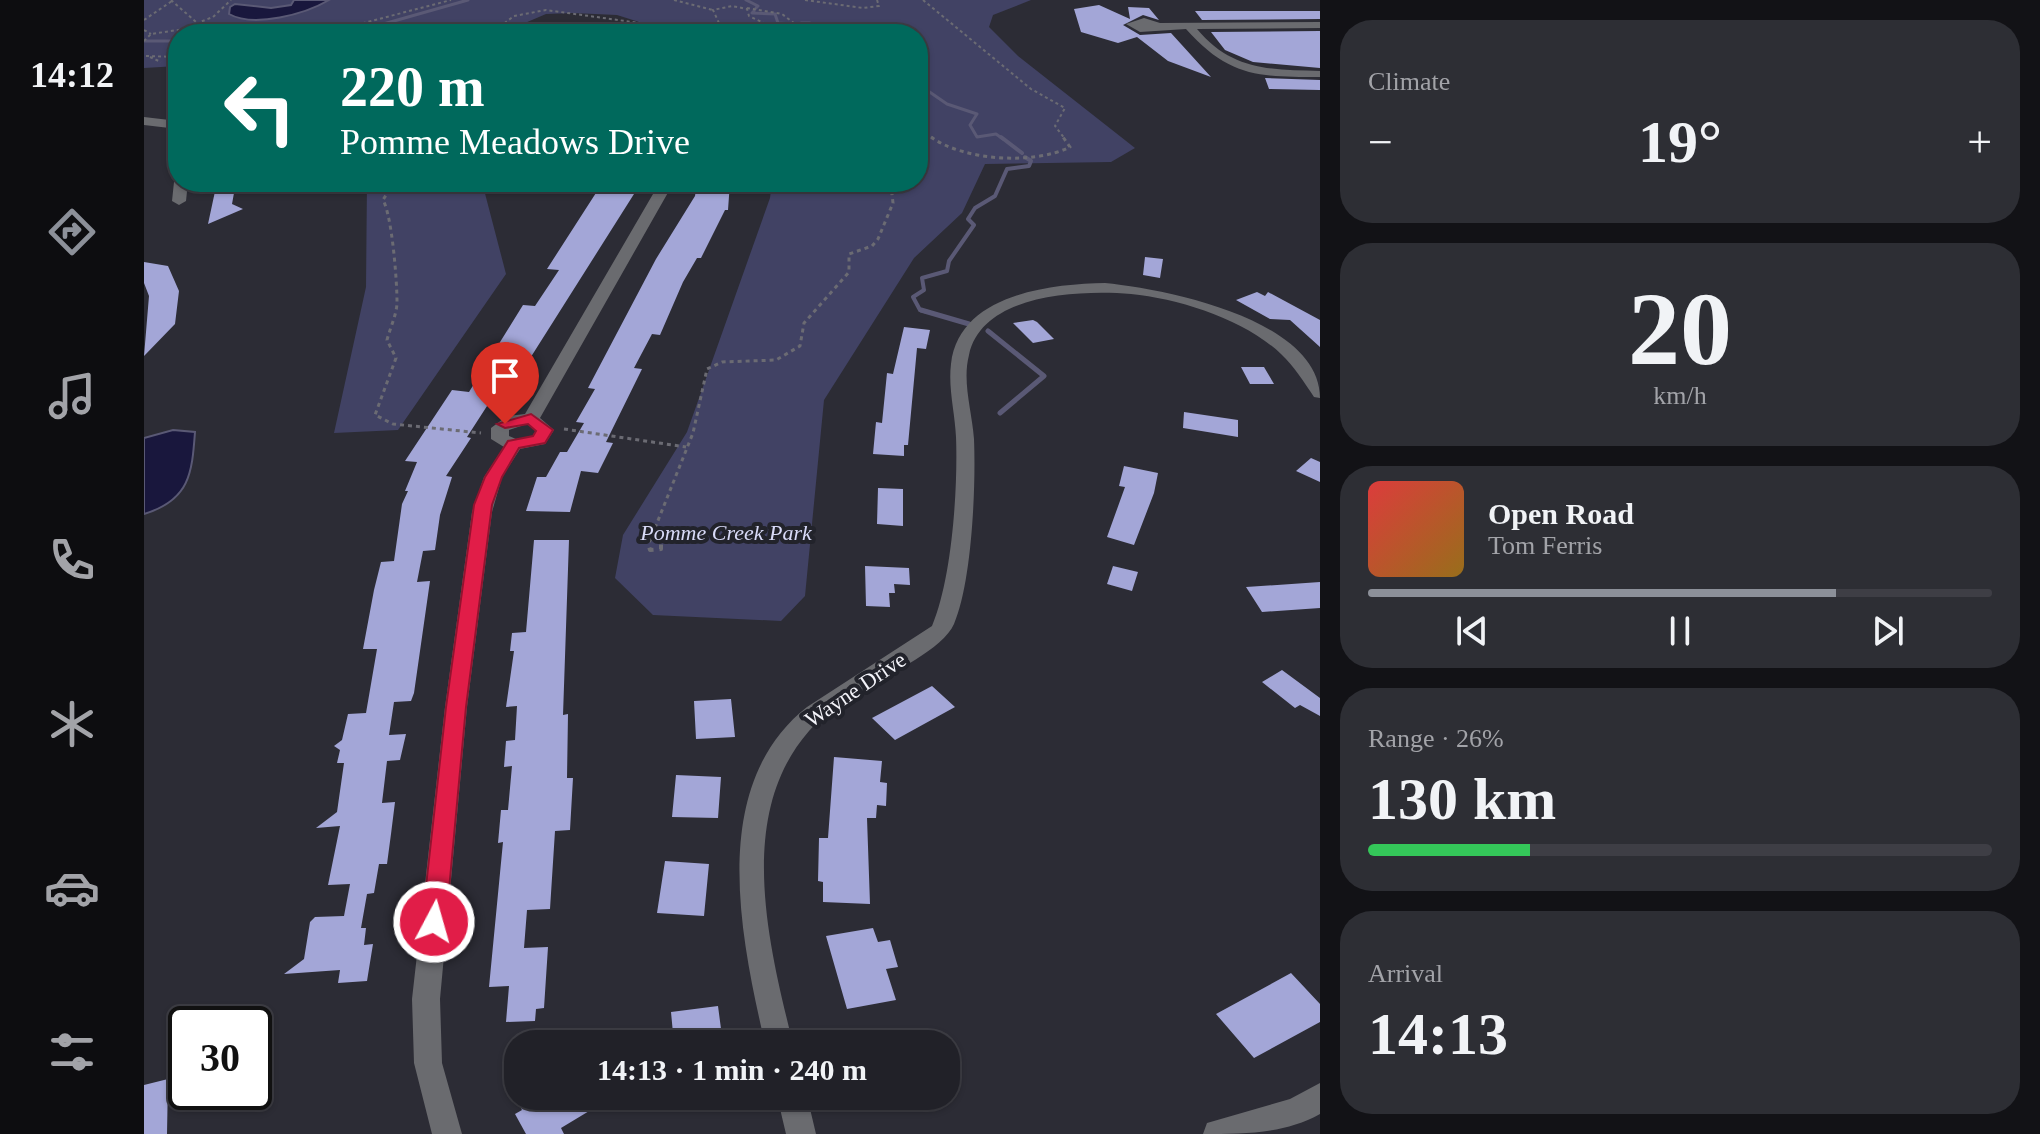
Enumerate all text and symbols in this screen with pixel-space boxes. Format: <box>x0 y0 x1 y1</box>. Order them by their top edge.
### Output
text: 14:12 <box>30 55 114 95</box>
icon: left <box>208 56 312 160</box>
text: 220 m <box>340 56 485 118</box>
text: Climate <box>1368 67 1450 96</box>
text: 19° <box>1638 109 1722 175</box>
text: − <box>1368 118 1393 167</box>
text: + <box>1967 118 1992 167</box>
text: Pomme Meadows Drive <box>340 122 690 162</box>
icon: directions <box>44 204 100 260</box>
text: 20 <box>1628 271 1732 386</box>
pin <box>471 342 539 424</box>
icon: arrive <box>483 354 527 398</box>
icon: music <box>44 368 100 424</box>
text: km/h <box>1653 381 1707 410</box>
text: Open Road <box>1488 497 1634 530</box>
park label: Pomme Creek Park <box>639 520 813 545</box>
text: Tom Ferris <box>1488 531 1602 560</box>
icon: phone <box>44 532 100 588</box>
icon: previous <box>1450 609 1494 653</box>
icon: pause <box>1658 609 1702 653</box>
icon: next <box>1866 609 1910 653</box>
street label: Wayne Drive <box>800 647 910 732</box>
icon: climate <box>44 696 100 752</box>
text: Range · 26% <box>1368 724 1504 753</box>
text: 130 km <box>1368 766 1556 832</box>
icon: car <box>44 860 100 916</box>
position arrow <box>392 880 476 964</box>
text: Arrival <box>1368 959 1443 988</box>
text: 14:13 <box>1368 1001 1508 1067</box>
speed limit sign: 30 <box>168 1006 272 1110</box>
icon: filters <box>44 1024 100 1080</box>
text: 14:13 · 1 min · 240 m <box>597 1053 867 1086</box>

